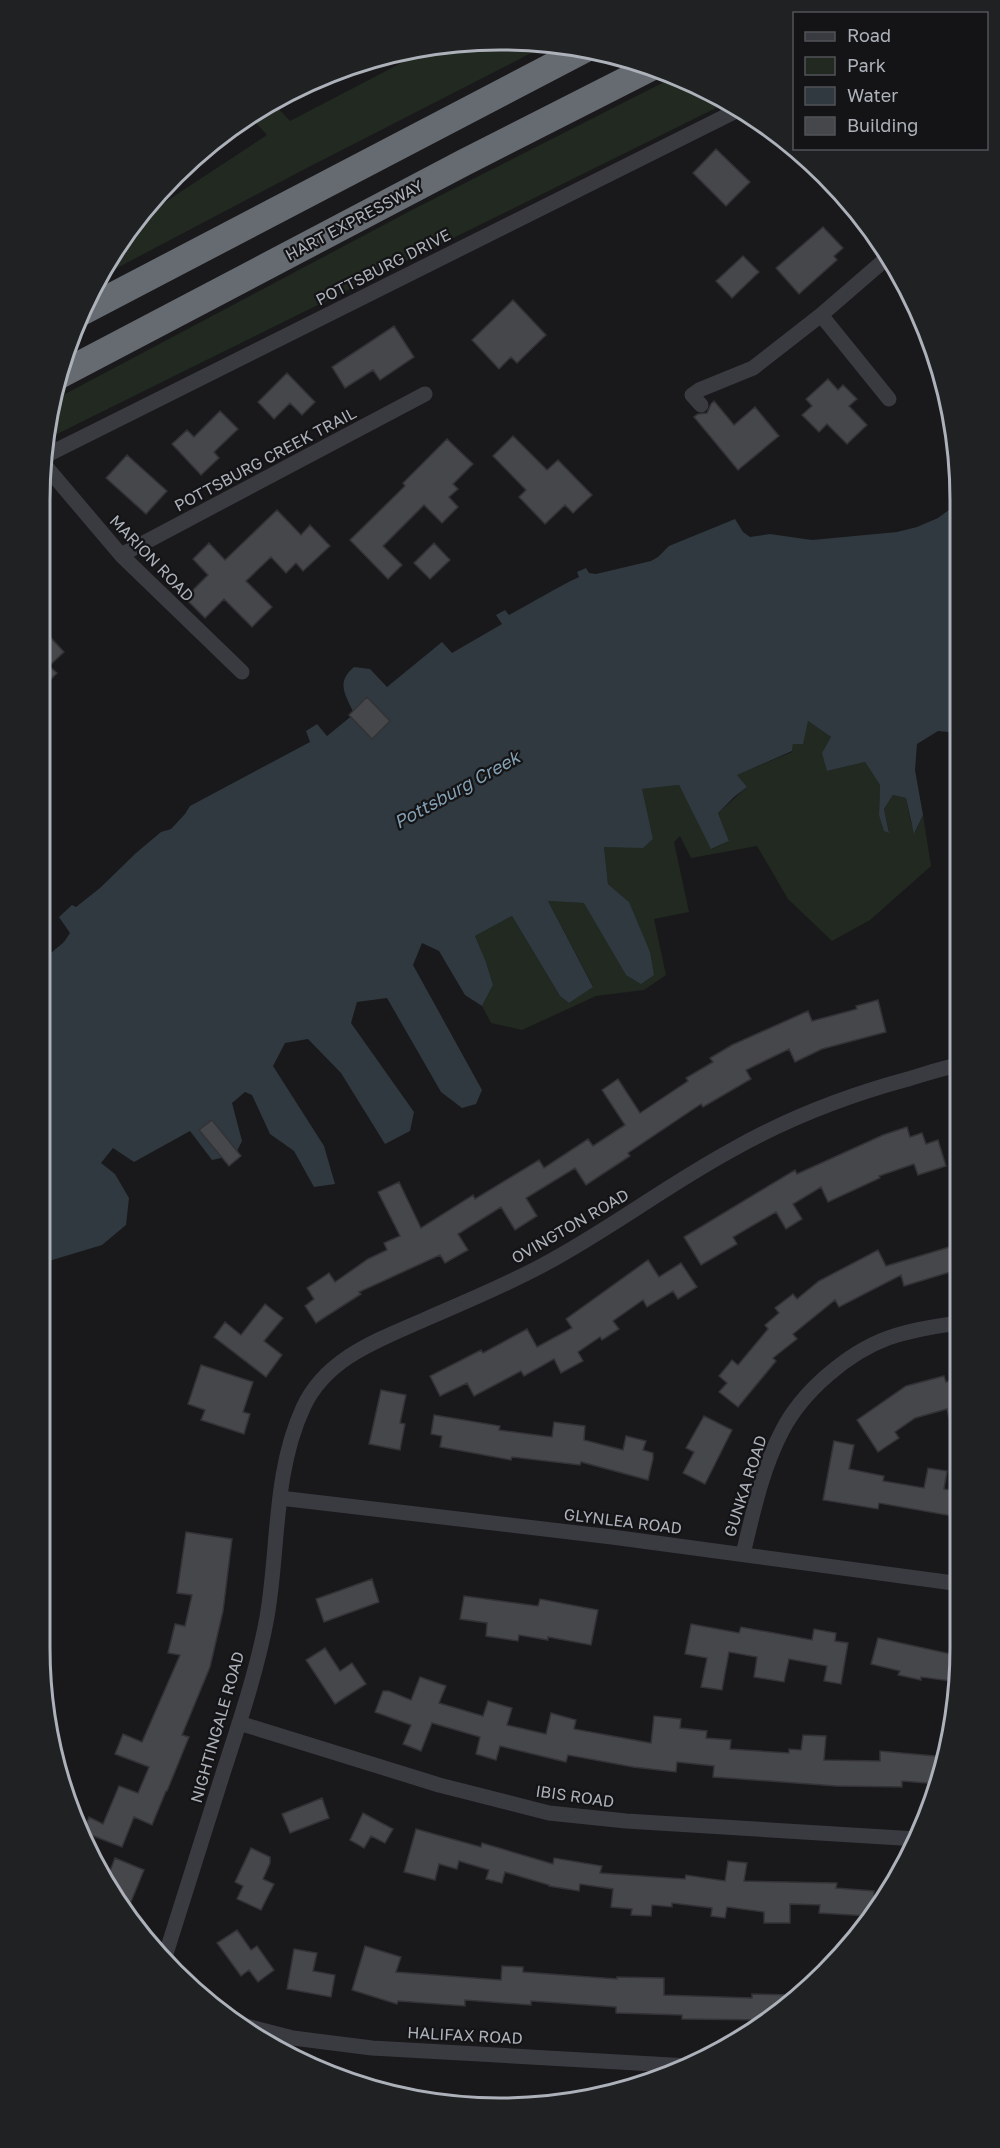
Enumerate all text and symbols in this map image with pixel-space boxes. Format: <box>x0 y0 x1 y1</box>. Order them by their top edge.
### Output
legend <box>793 12 988 150</box>
text: Road <box>847 24 891 46</box>
text: Park <box>847 54 886 76</box>
text: Water <box>847 84 898 106</box>
text: Building <box>847 114 918 136</box>
street label: HART EXPRESSWAY <box>282 175 427 265</box>
street label: POTTSBURG DRIVE <box>312 224 454 310</box>
street label: POTTSBURG CREEK TRAIL <box>171 402 359 516</box>
street label: MARION ROAD <box>106 511 198 605</box>
water label: Pottsburg Creek <box>390 745 525 833</box>
street label: OVINGTON ROAD <box>508 1184 632 1268</box>
street label: GUNKA ROAD <box>719 1433 771 1539</box>
street label: GLYNLEA ROAD <box>563 1504 683 1538</box>
street label: NIGHTINGALE ROAD <box>186 1649 248 1805</box>
street label: IBIS ROAD <box>534 1781 616 1811</box>
street label: HALIFAX ROAD <box>407 2022 523 2048</box>

